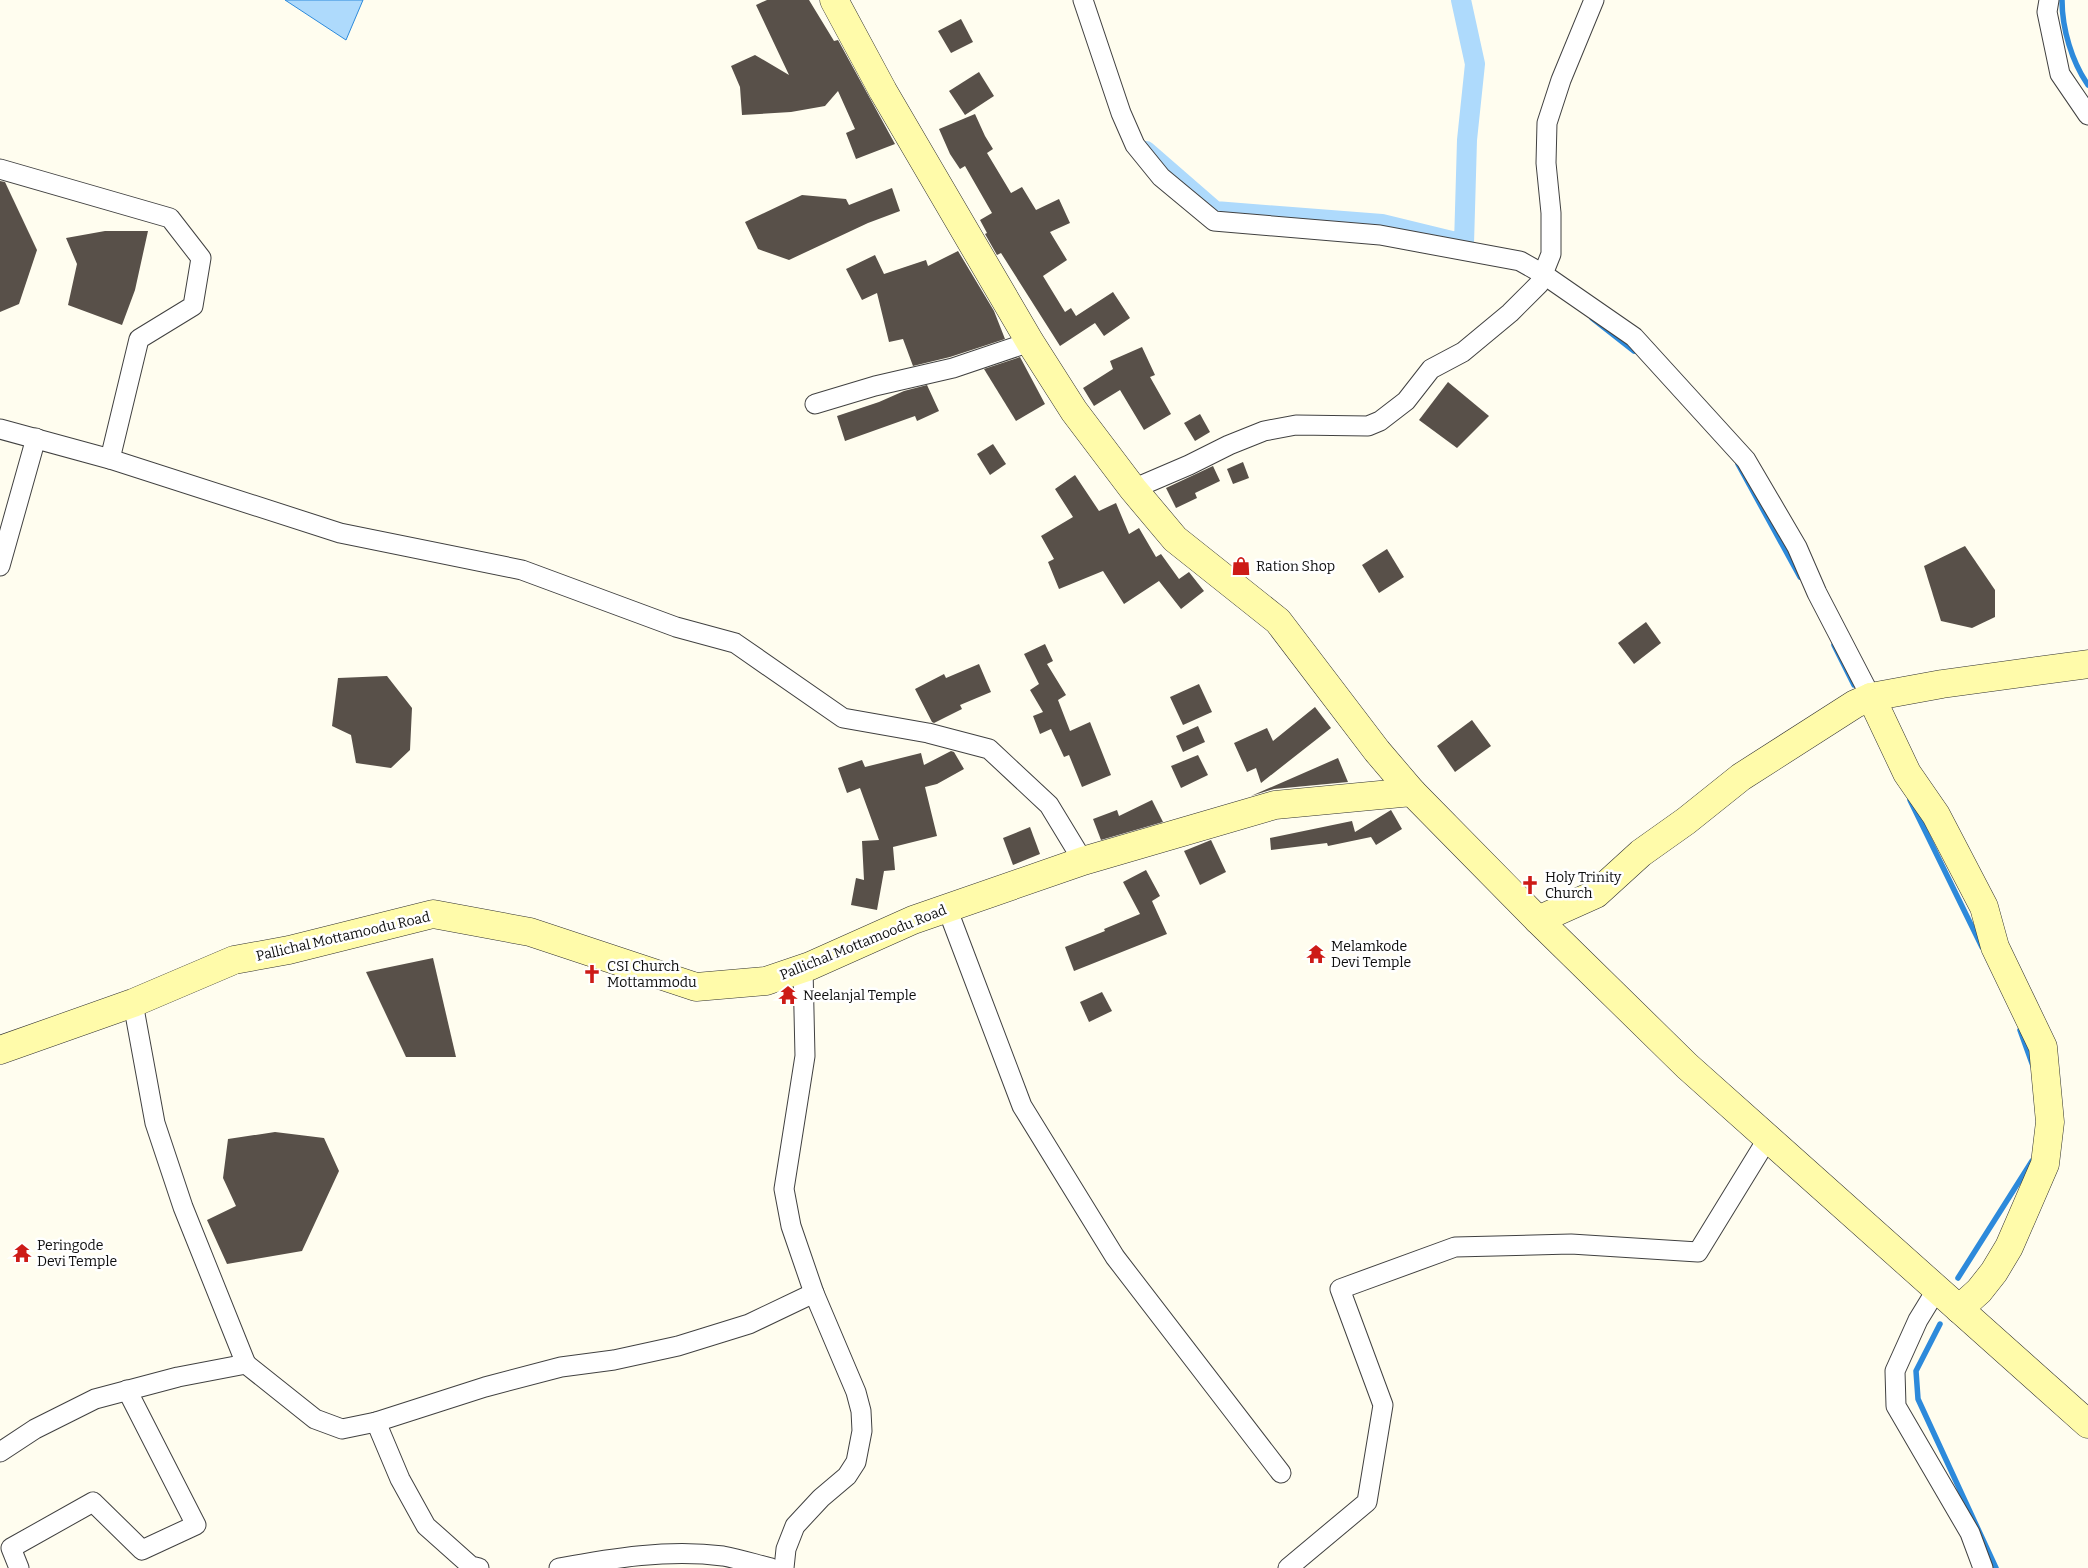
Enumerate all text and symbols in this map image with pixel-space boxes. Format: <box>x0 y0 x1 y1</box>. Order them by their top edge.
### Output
shop icon: Ration Shop <box>1230 555 1252 577</box>
place label: Ration Shop <box>1256 558 1335 575</box>
place label: Holy Trinity Church <box>1545 869 1622 902</box>
church icon: Holy Trinity Church <box>1519 874 1541 896</box>
street label: Pallichal Mottamoodu Road <box>777 901 949 984</box>
street label: Pallichal Mottamoodu Road <box>254 908 432 965</box>
place label: Melamkode Devi Temple <box>1331 938 1411 971</box>
temple icon: Melamkode Devi Temple <box>1305 943 1327 965</box>
place label: CSI Church Mottammodu <box>607 958 697 991</box>
church icon: CSI Church Mottammodu <box>581 963 603 985</box>
temple icon: Neelanjal Temple <box>777 984 799 1006</box>
place label: Neelanjal Temple <box>803 987 916 1004</box>
place label: Peringode Devi Temple <box>37 1237 117 1270</box>
temple icon: Peringode Devi Temple <box>11 1242 33 1264</box>

